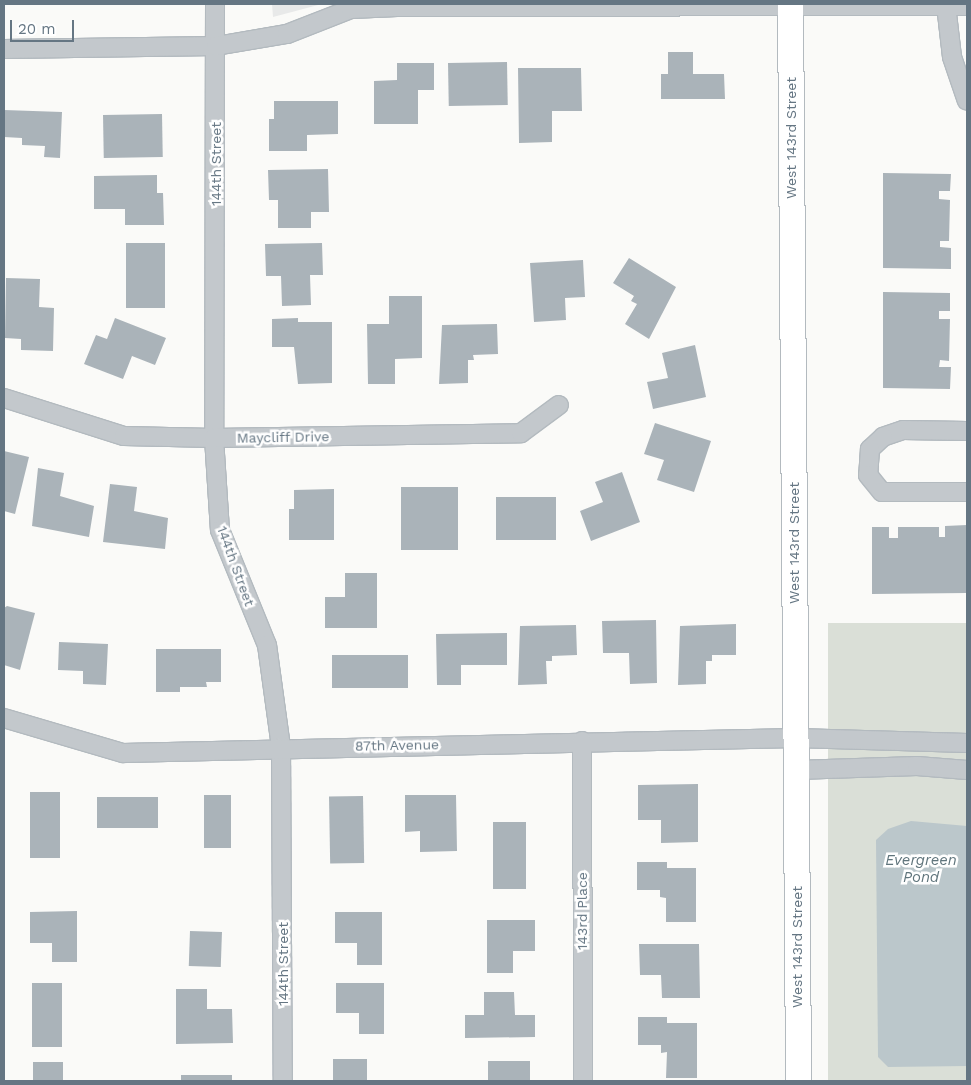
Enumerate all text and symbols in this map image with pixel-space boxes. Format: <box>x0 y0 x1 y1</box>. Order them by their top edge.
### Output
scale bar <box>12 10 76 42</box>
text: 20 m <box>18 20 56 38</box>
street label: West 143rd Street <box>783 77 799 199</box>
street label: 144th Street <box>208 122 224 206</box>
street label: Maycliff Drive <box>236 428 330 446</box>
street label: West 143rd Street <box>786 482 802 604</box>
street label: 144th Street <box>214 524 258 608</box>
street label: 87th Avenue <box>354 736 440 754</box>
water label: Evergreen Pond <box>885 851 957 886</box>
street label: 143rd Place <box>574 872 590 950</box>
street label: West 143rd Street <box>789 886 805 1008</box>
street label: 144th Street <box>275 922 291 1006</box>

